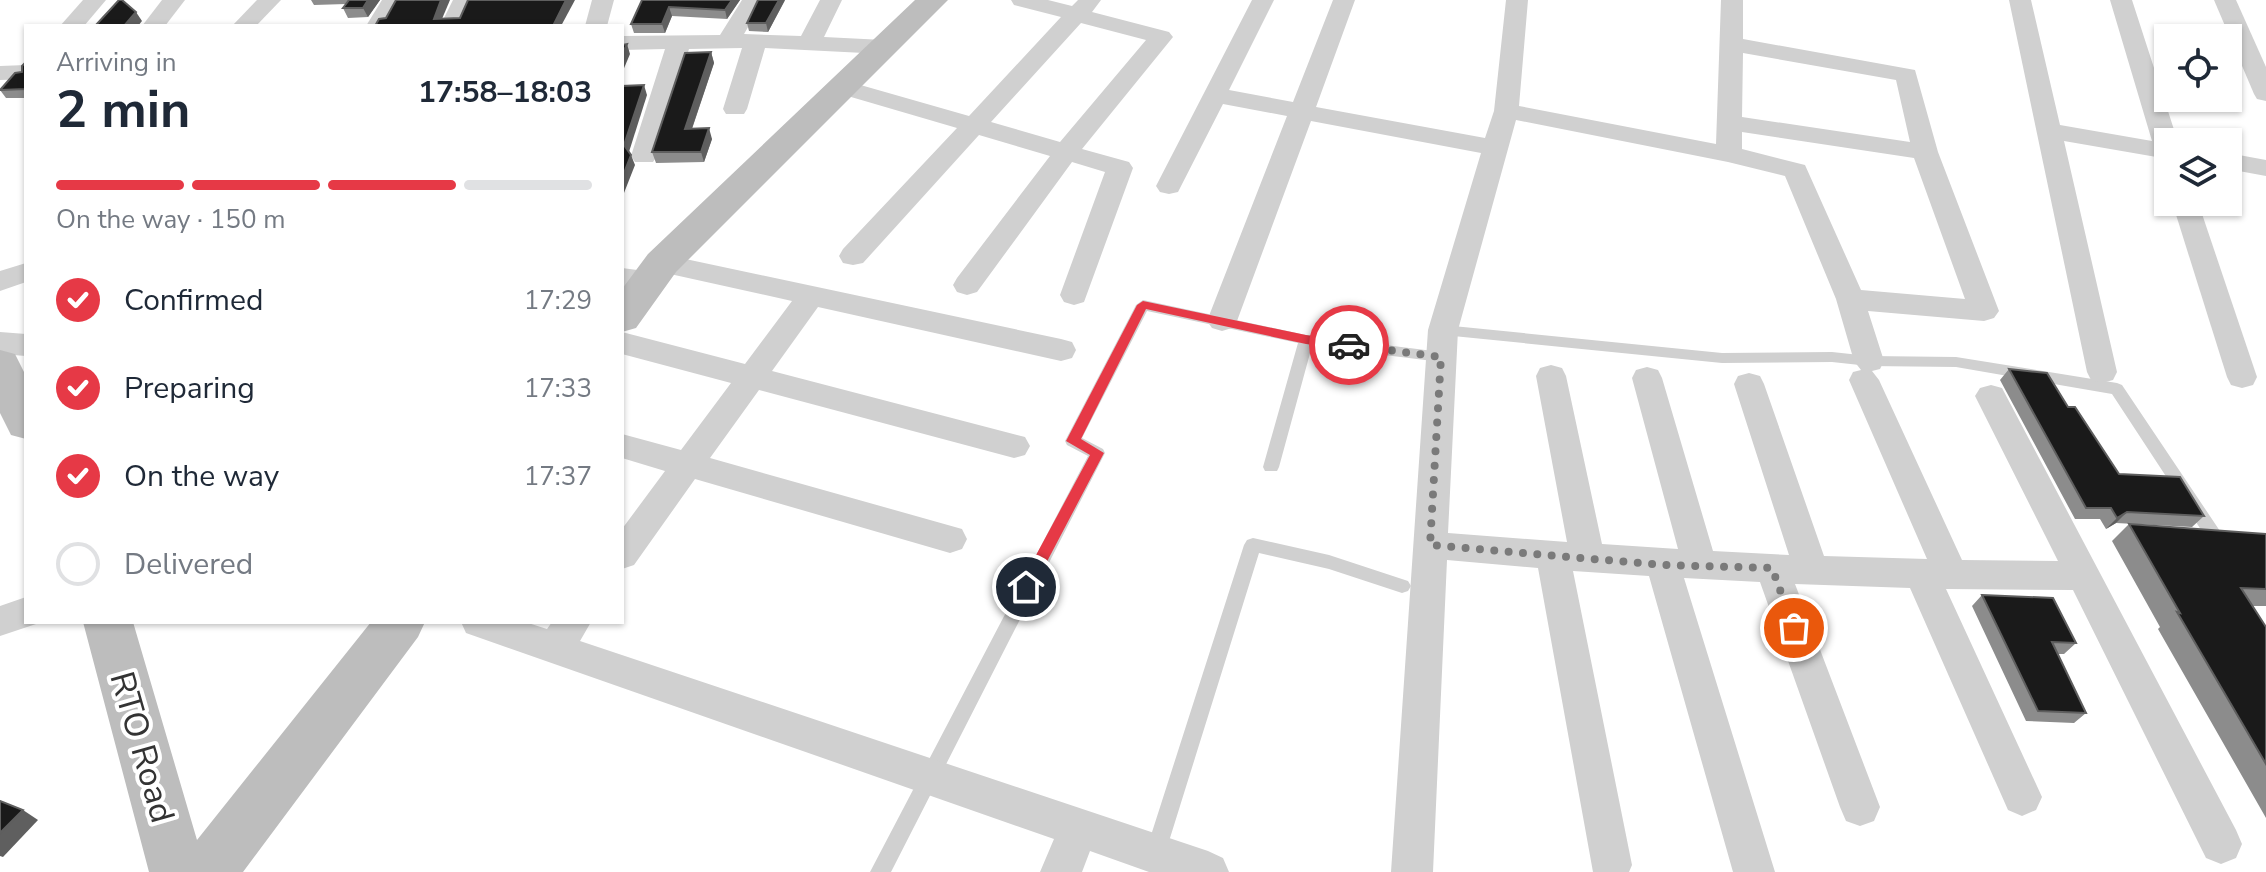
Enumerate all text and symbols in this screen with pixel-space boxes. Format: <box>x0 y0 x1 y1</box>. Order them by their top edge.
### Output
map controls <box>2154 24 2242 216</box>
button: locate <box>2154 24 2242 112</box>
text: Arriving in <box>56 45 177 80</box>
text: 17:58–18:03 <box>418 72 592 113</box>
text: 2 min <box>56 74 191 145</box>
button: layers <box>2154 128 2242 216</box>
text: On the way · 150 m <box>56 202 285 237</box>
icon: check <box>56 278 100 322</box>
text: Confirmed <box>124 280 264 321</box>
text: 17:29 <box>524 283 592 318</box>
courier <box>1309 305 1389 385</box>
icon: car <box>1327 323 1371 367</box>
icon: check <box>56 366 100 410</box>
text: Preparing <box>124 368 255 409</box>
text: 17:33 <box>524 371 592 406</box>
icon: check <box>56 454 100 498</box>
text: On the way <box>124 456 279 497</box>
text: 17:37 <box>524 459 592 494</box>
text: Delivered <box>124 544 253 585</box>
pin <box>992 553 1060 621</box>
icon: home <box>1004 565 1048 609</box>
pin <box>1760 594 1828 662</box>
icon: bag <box>1772 606 1816 650</box>
street label: RTO Road <box>99 666 186 828</box>

